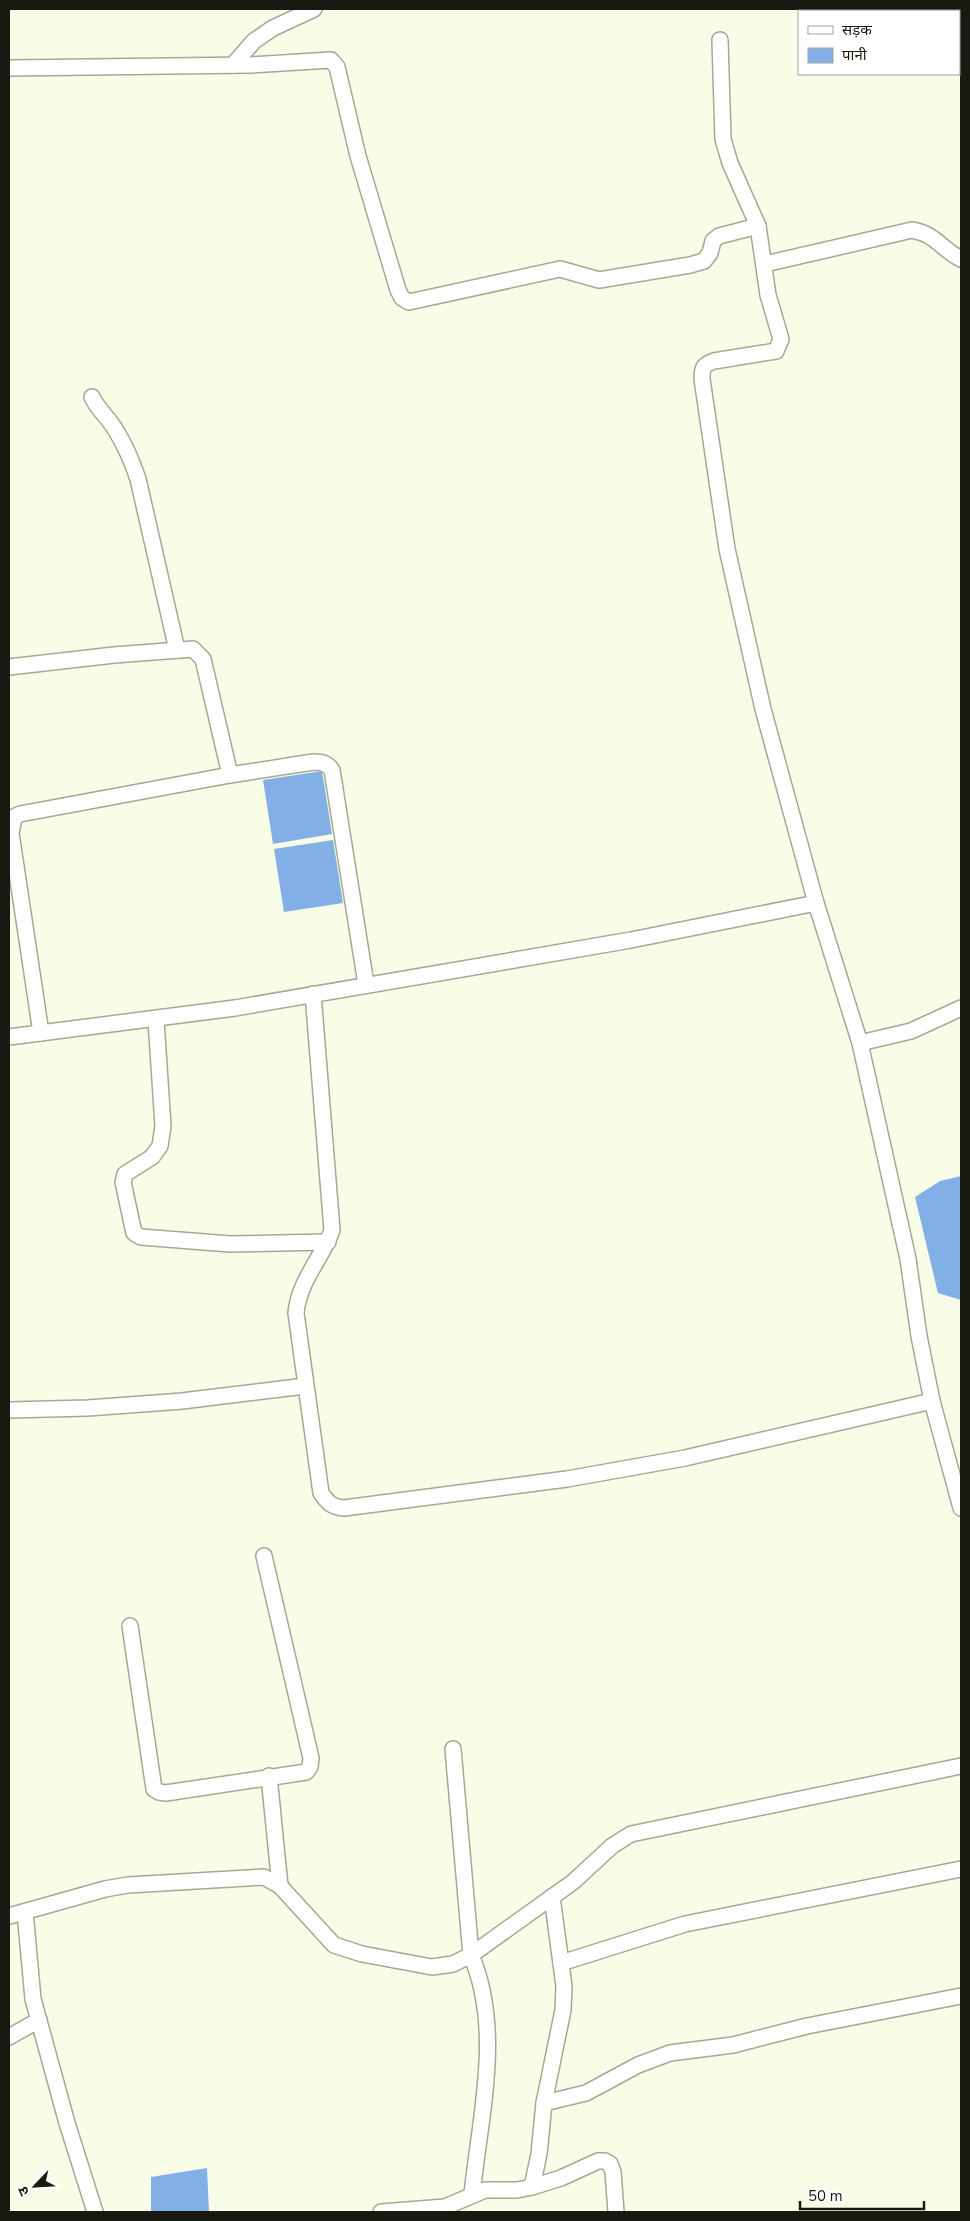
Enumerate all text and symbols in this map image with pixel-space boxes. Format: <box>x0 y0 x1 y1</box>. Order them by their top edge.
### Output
legend <box>798 10 960 75</box>
text: सड़क <box>842 20 872 40</box>
text: पानी <box>842 45 868 65</box>
north arrow <box>10 2161 60 2211</box>
scale bar <box>800 2178 924 2210</box>
text: उ <box>13 2183 34 2199</box>
text: 50 m <box>808 2186 843 2206</box>

